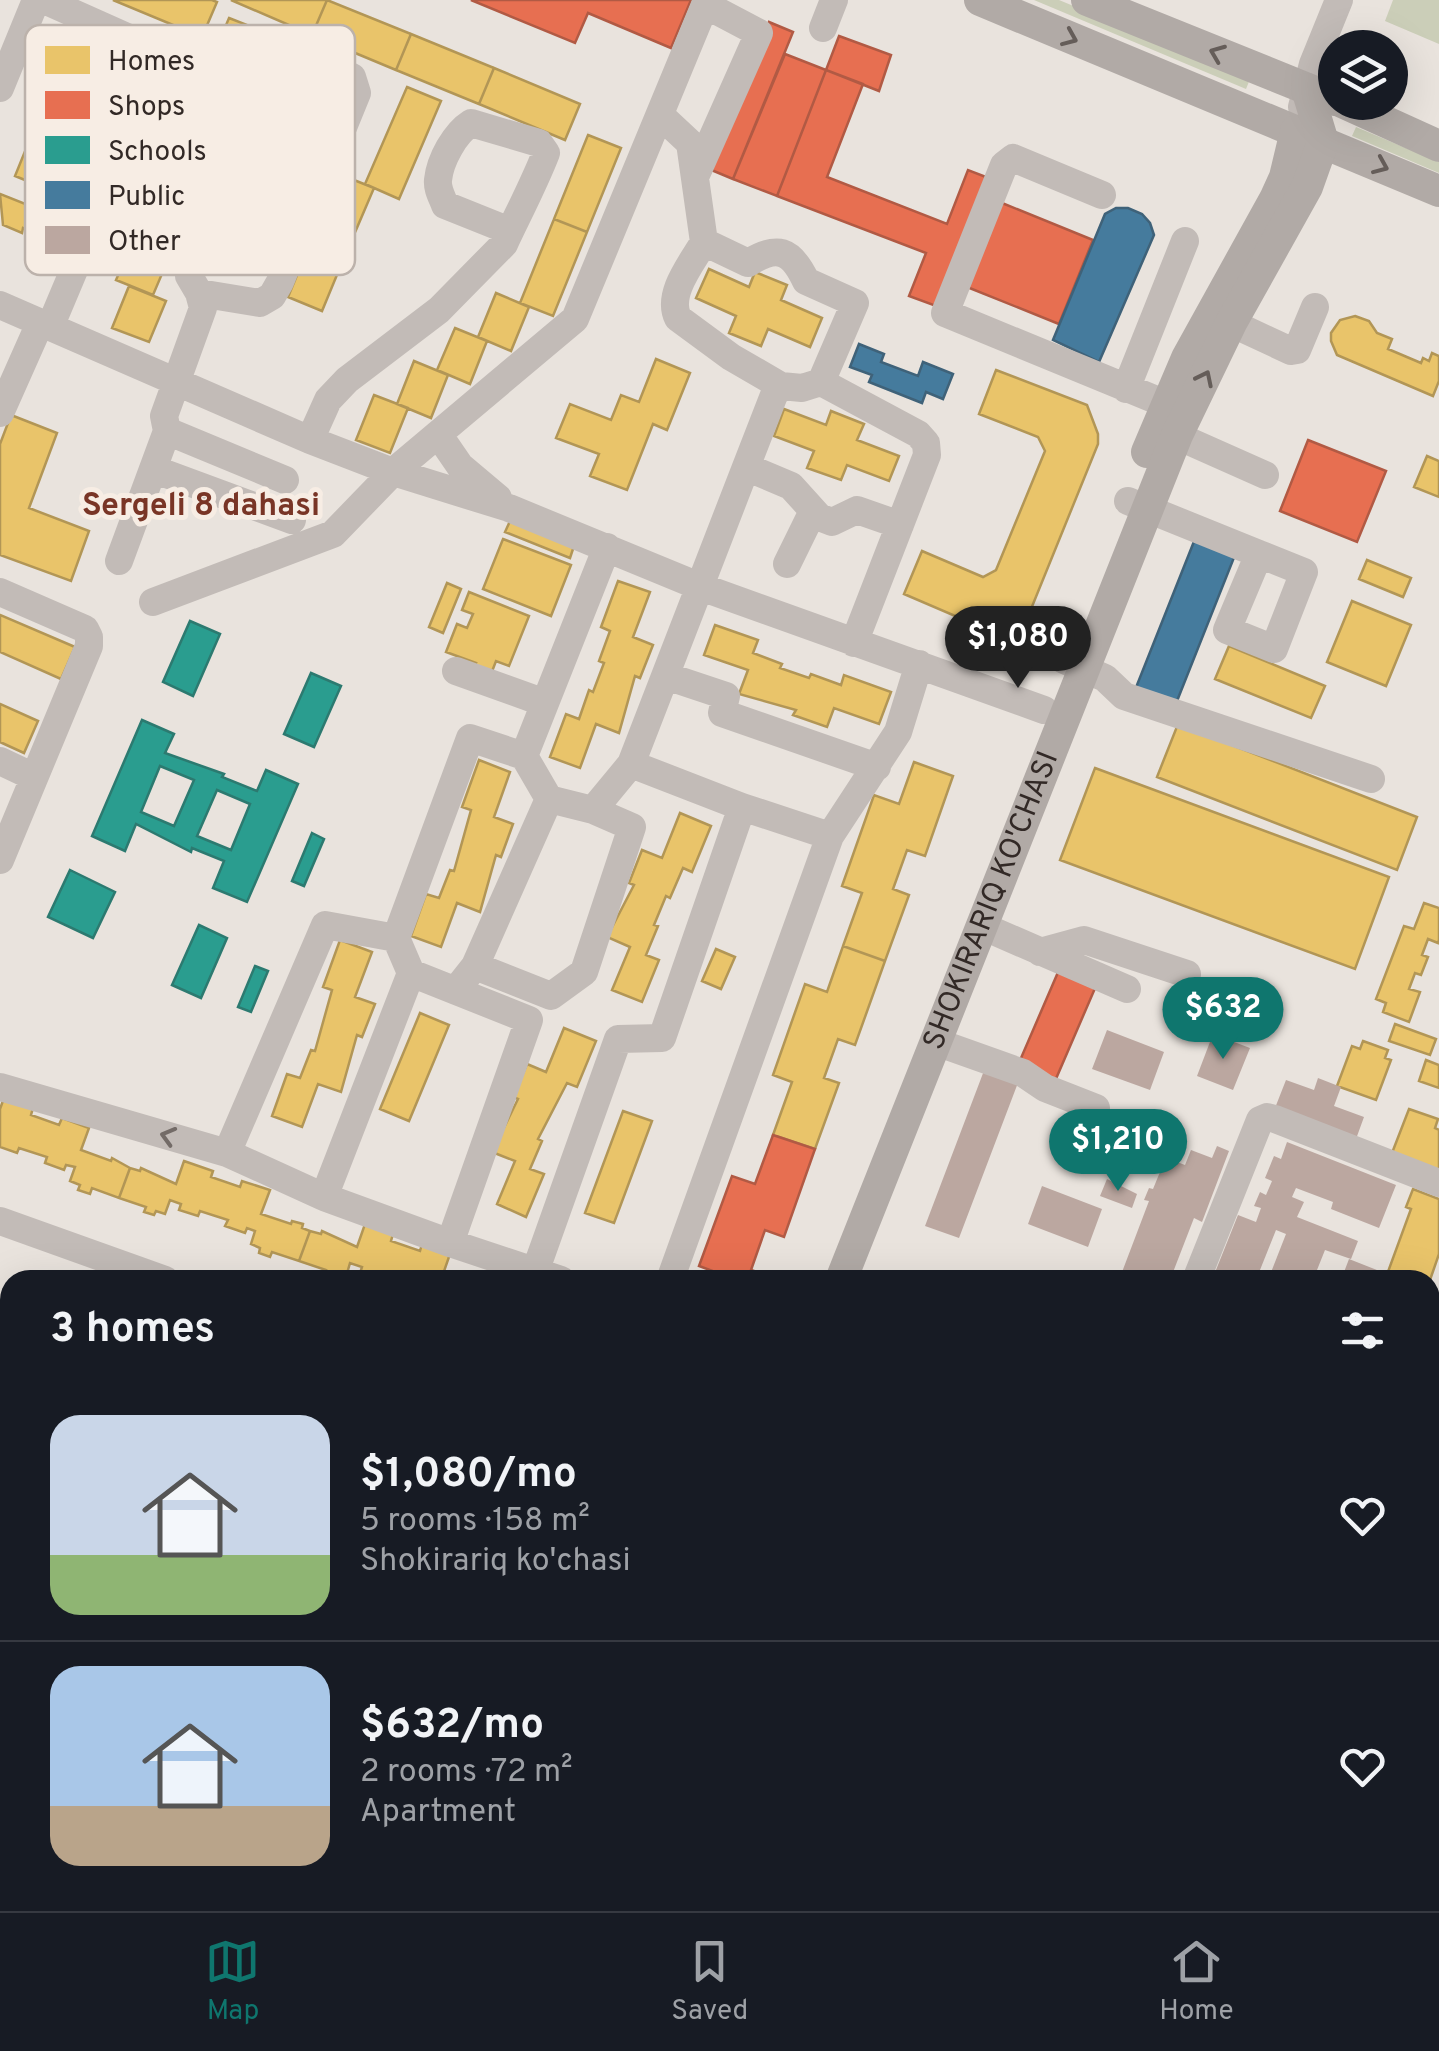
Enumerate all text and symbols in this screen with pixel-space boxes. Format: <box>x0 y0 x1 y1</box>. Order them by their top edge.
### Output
legend <box>25 25 355 275</box>
one-way arrow <box>1060 26 1078 46</box>
map controls <box>1318 30 1408 120</box>
button: layers <box>1318 30 1408 120</box>
one-way arrow <box>1209 44 1227 64</box>
text: Homes <box>108 45 195 81</box>
text: Shops <box>108 90 185 126</box>
text: Schools <box>108 135 207 171</box>
one-way arrow <box>1371 155 1389 175</box>
text: Public <box>108 180 185 216</box>
text: Other <box>108 225 181 261</box>
one-way arrow <box>1192 370 1212 388</box>
district label: Sergeli 8 dahasi <box>82 487 320 527</box>
pin: $1,080 <box>937 606 1099 691</box>
text: $1,080 <box>967 618 1069 658</box>
street label: SHOKIRARIQ KO'CHASI <box>916 746 1068 1055</box>
pin: $632 <box>1164 977 1282 1062</box>
text: $632 <box>1184 989 1262 1029</box>
pin: $1,210 <box>1037 1109 1199 1194</box>
text: $1,210 <box>1071 1121 1165 1161</box>
one-way arrow <box>160 1127 177 1148</box>
icon: filters <box>1335 1303 1390 1358</box>
text: 3 homes <box>50 1304 215 1357</box>
text: $1,080/mo <box>360 1449 577 1502</box>
icon: home <box>130 1455 250 1575</box>
icon: heart <box>1335 1488 1390 1543</box>
text: 5 rooms · 158 m² <box>360 1502 590 1542</box>
text: Shokirariq ko'chasi <box>360 1542 631 1582</box>
text: $632/mo <box>360 1700 544 1753</box>
icon: home <box>130 1706 250 1826</box>
icon: heart <box>1335 1739 1390 1794</box>
text: 2 rooms · 72 m² <box>360 1753 573 1793</box>
text: Apartment <box>360 1793 516 1833</box>
tab: Map <box>205 1934 260 2030</box>
tab: Saved <box>671 1934 748 2030</box>
tab: Home <box>1159 1934 1234 2030</box>

